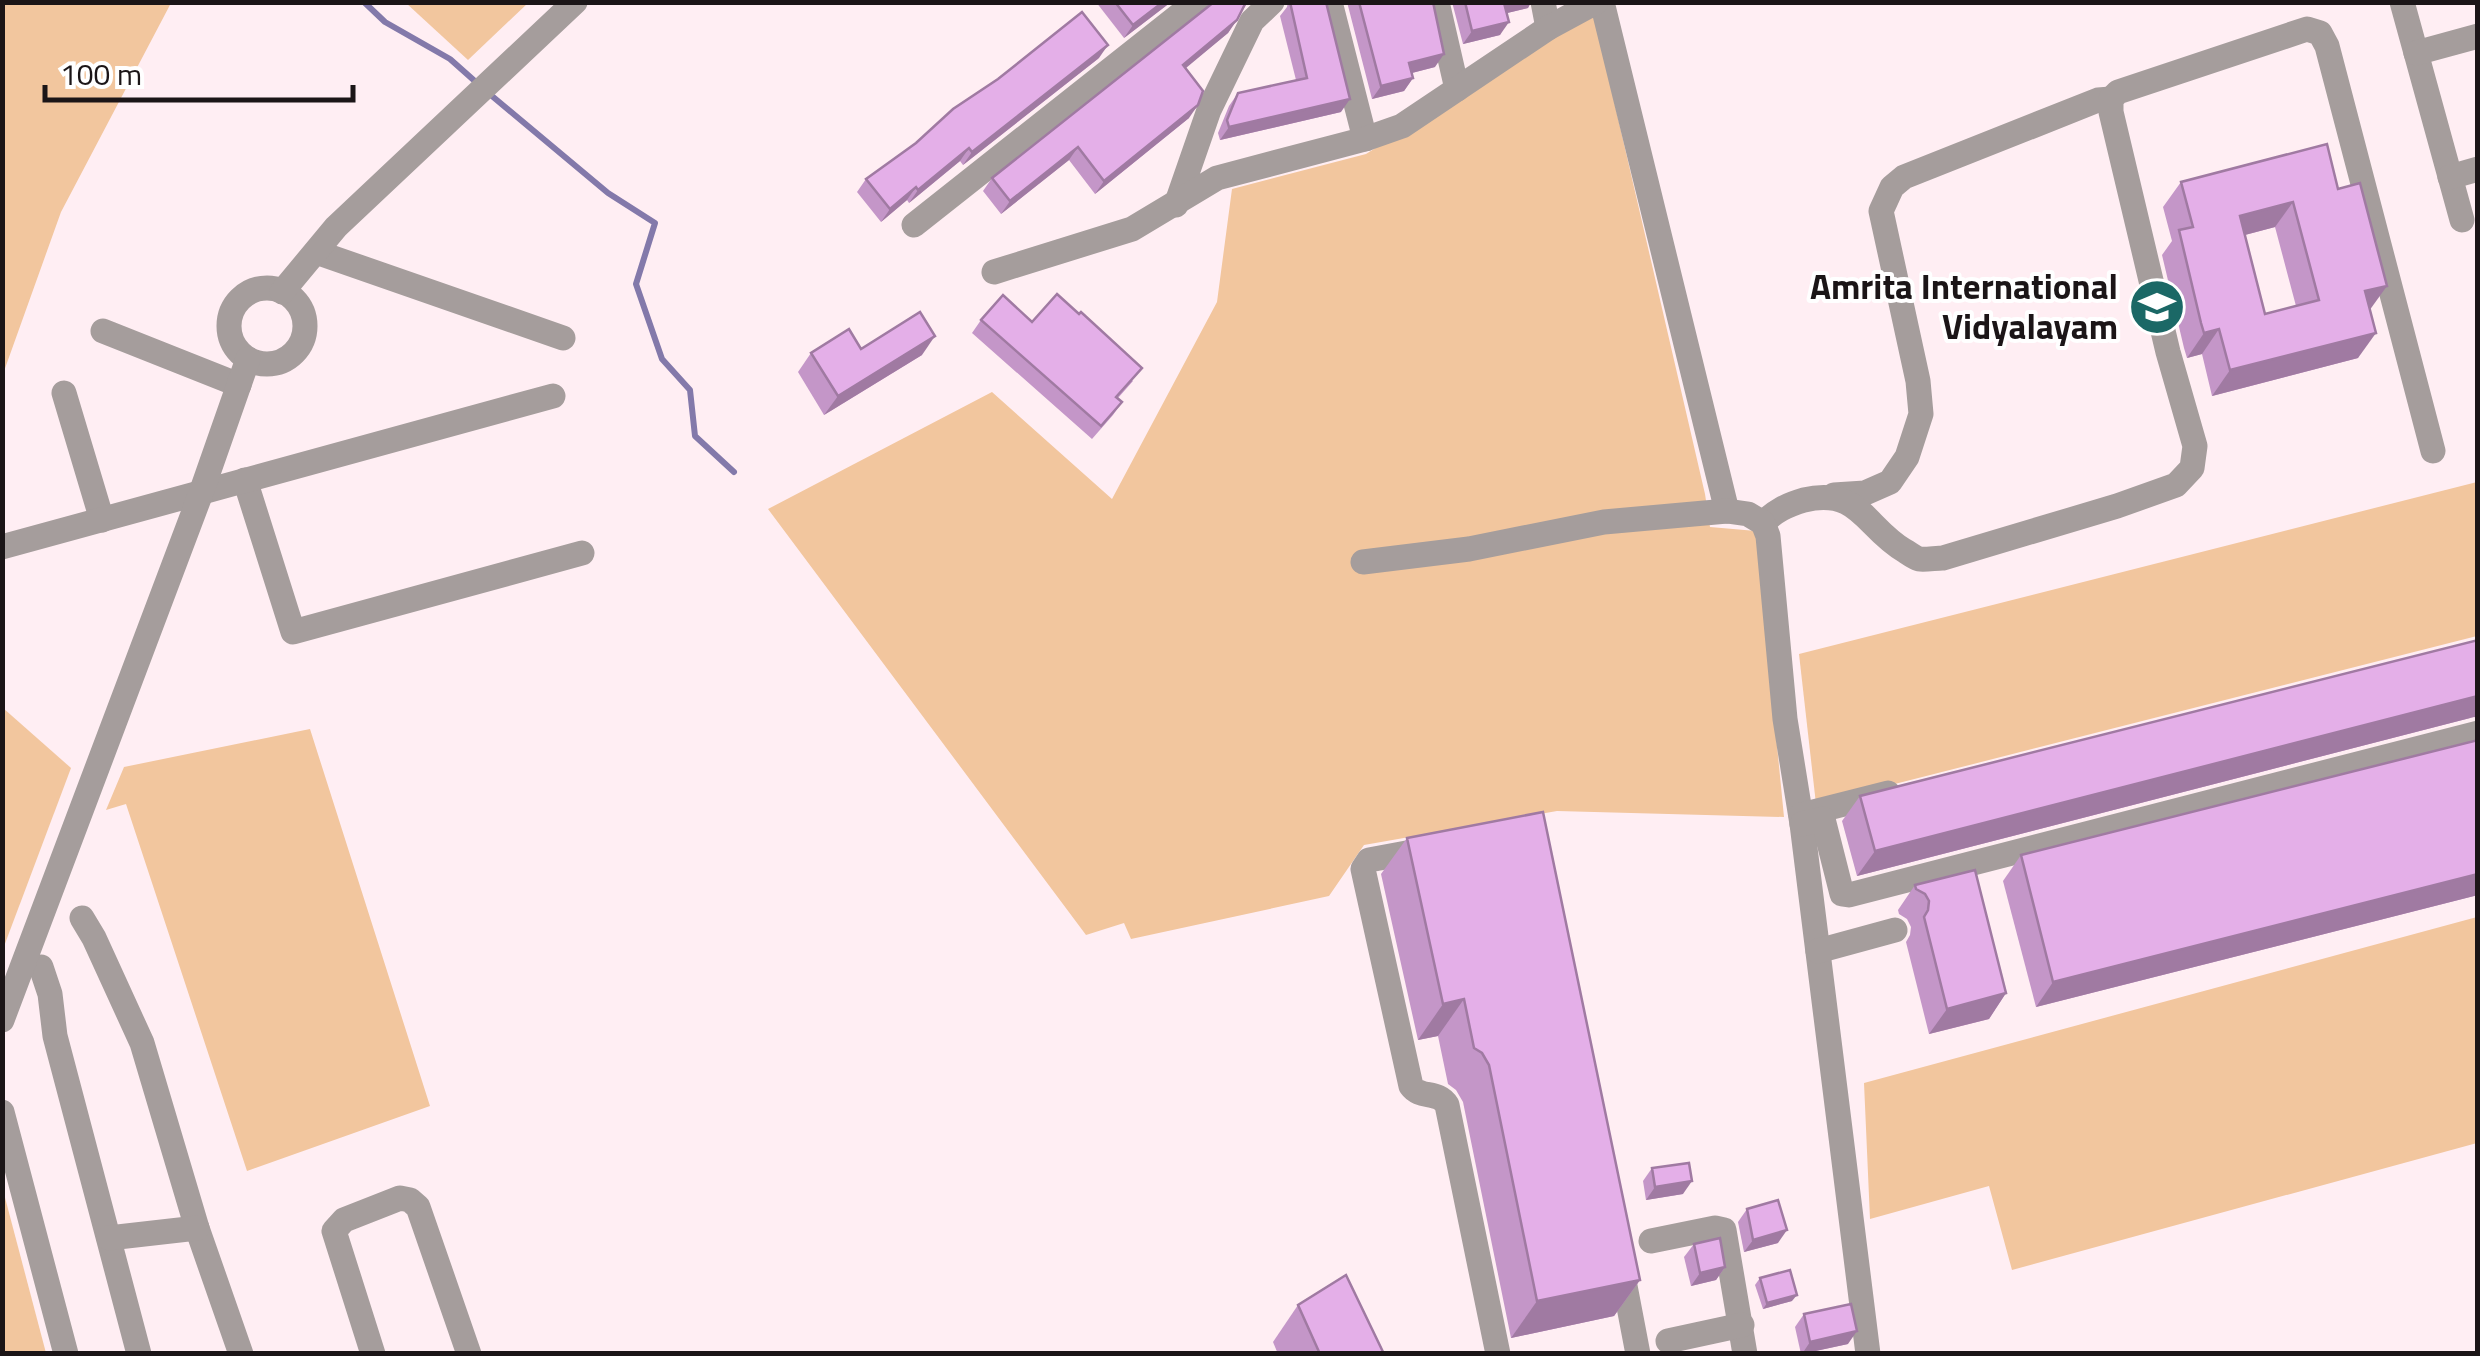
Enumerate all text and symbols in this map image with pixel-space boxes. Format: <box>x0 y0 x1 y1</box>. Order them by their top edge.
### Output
scale bar <box>45 40 352 102</box>
text: 100 m <box>60 51 142 97</box>
place label: Amrita International Vidyalayam <box>1810 259 2118 353</box>
school or university icon: Amrita International Vidyalayam <box>2127 277 2187 337</box>

